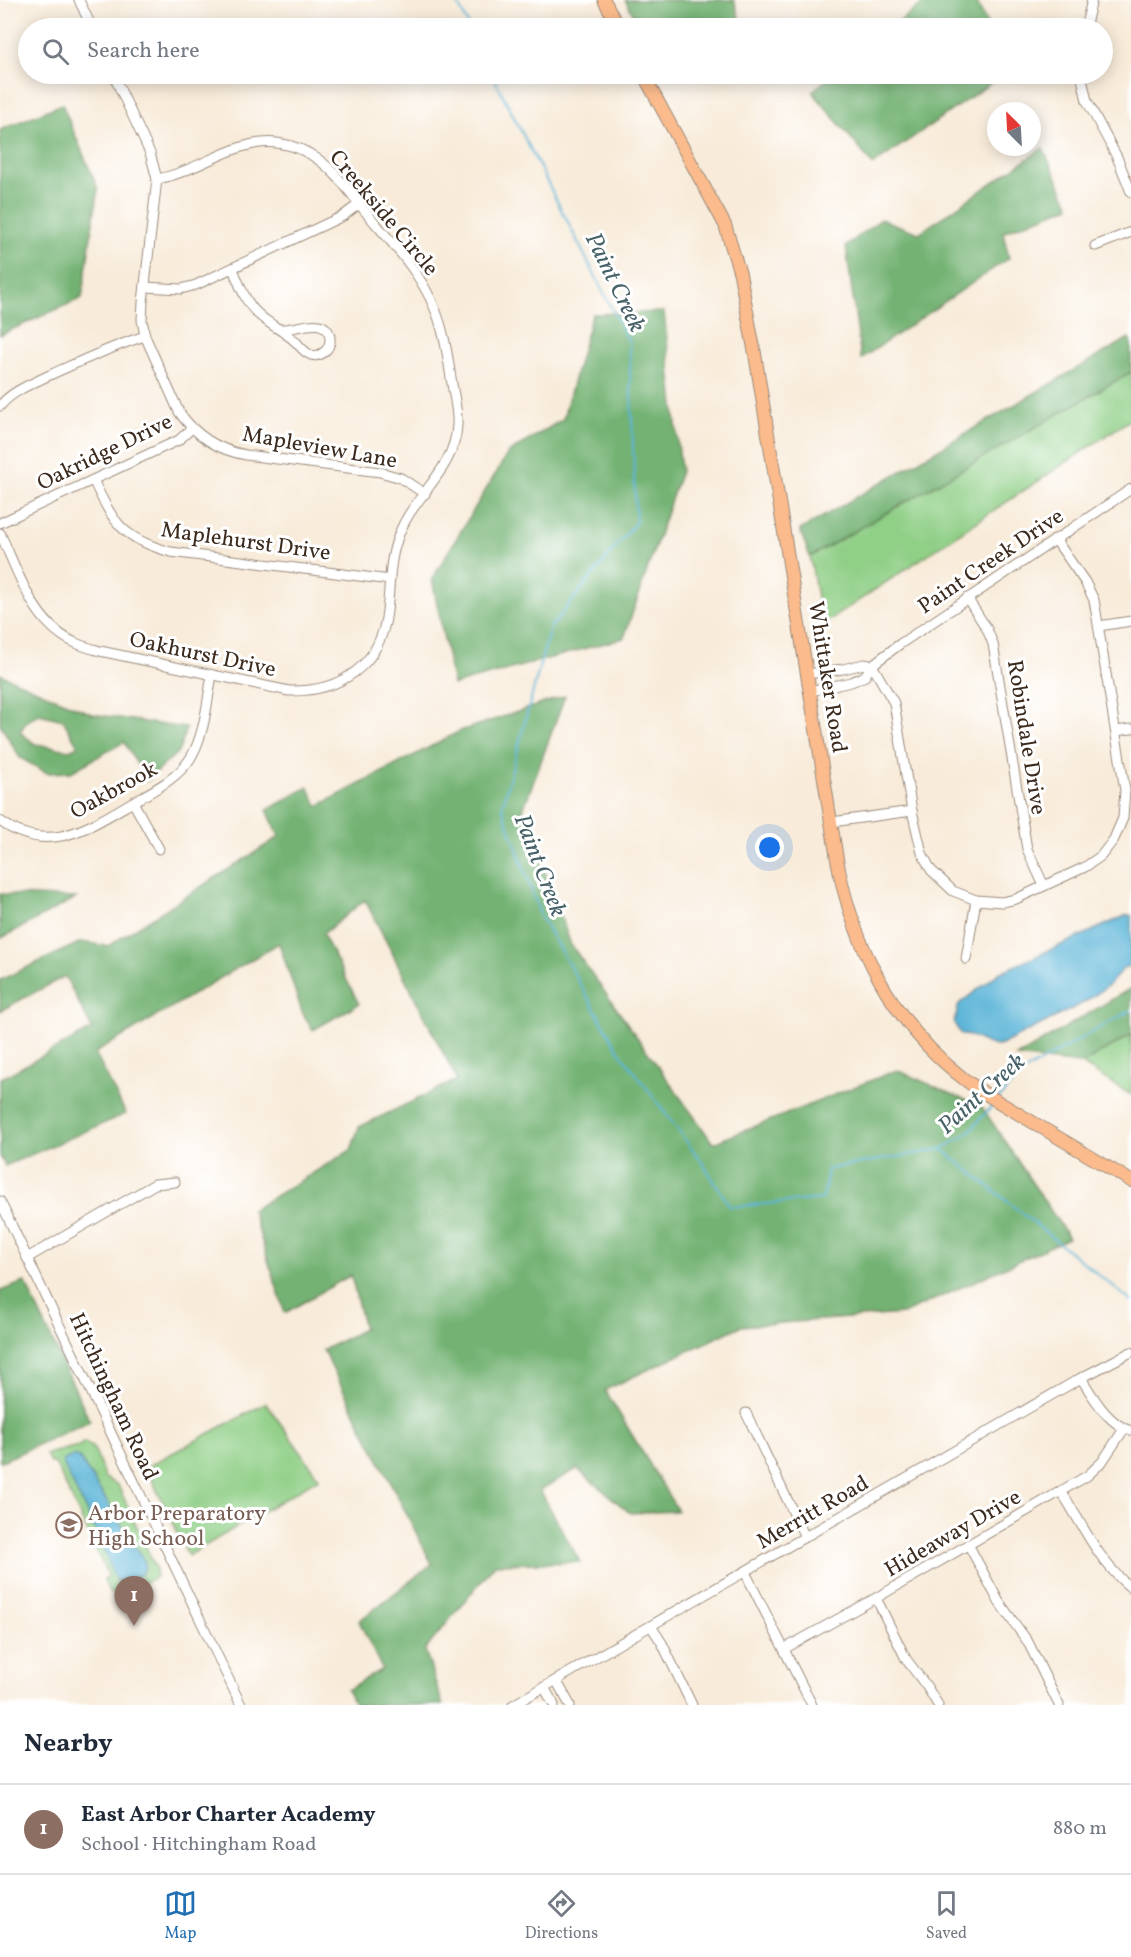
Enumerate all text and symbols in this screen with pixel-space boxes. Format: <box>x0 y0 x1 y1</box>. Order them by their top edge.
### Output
search box <box>18 18 1113 84</box>
icon: search <box>39 35 72 68</box>
text: Search here <box>87 36 200 67</box>
north arrow <box>987 102 1041 156</box>
street label: Creekside Circle <box>321 144 445 283</box>
water label: Paint Creek <box>575 227 653 339</box>
street label: Oakridge Drive <box>32 407 178 499</box>
street label: Mapleview Lane <box>240 420 399 477</box>
street label: Paint Creek Drive <box>912 502 1071 623</box>
street label: Maplehurst Drive <box>159 515 332 570</box>
street label: Whittaker Road <box>799 599 854 755</box>
street label: Oakhurst Drive <box>126 625 279 686</box>
street label: Robindale Drive <box>998 658 1053 817</box>
street label: Oakbrook <box>65 754 163 828</box>
water label: Paint Creek <box>504 809 574 922</box>
your location <box>755 833 784 862</box>
water label: Paint Creek <box>931 1046 1034 1143</box>
street label: Hitchingham Road <box>60 1308 165 1486</box>
street label: Merritt Road <box>751 1469 875 1558</box>
street label: Hideaway Drive <box>879 1482 1027 1586</box>
place label: Arbor Preparatory High School <box>88 1499 266 1555</box>
school or university icon: Arbor Preparatory High School <box>54 1510 84 1540</box>
pin: 1 <box>114 1576 154 1626</box>
text: Nearby <box>24 1726 113 1762</box>
text: East Arbor Charter Academy <box>81 1800 376 1831</box>
text: 1 <box>39 1815 48 1843</box>
text: 880 m <box>1053 1815 1107 1843</box>
text: School · Hitchingham Road <box>81 1831 317 1859</box>
tab: Map <box>164 1887 197 1945</box>
tab: Directions <box>525 1887 598 1945</box>
tab: Saved <box>926 1887 967 1945</box>

